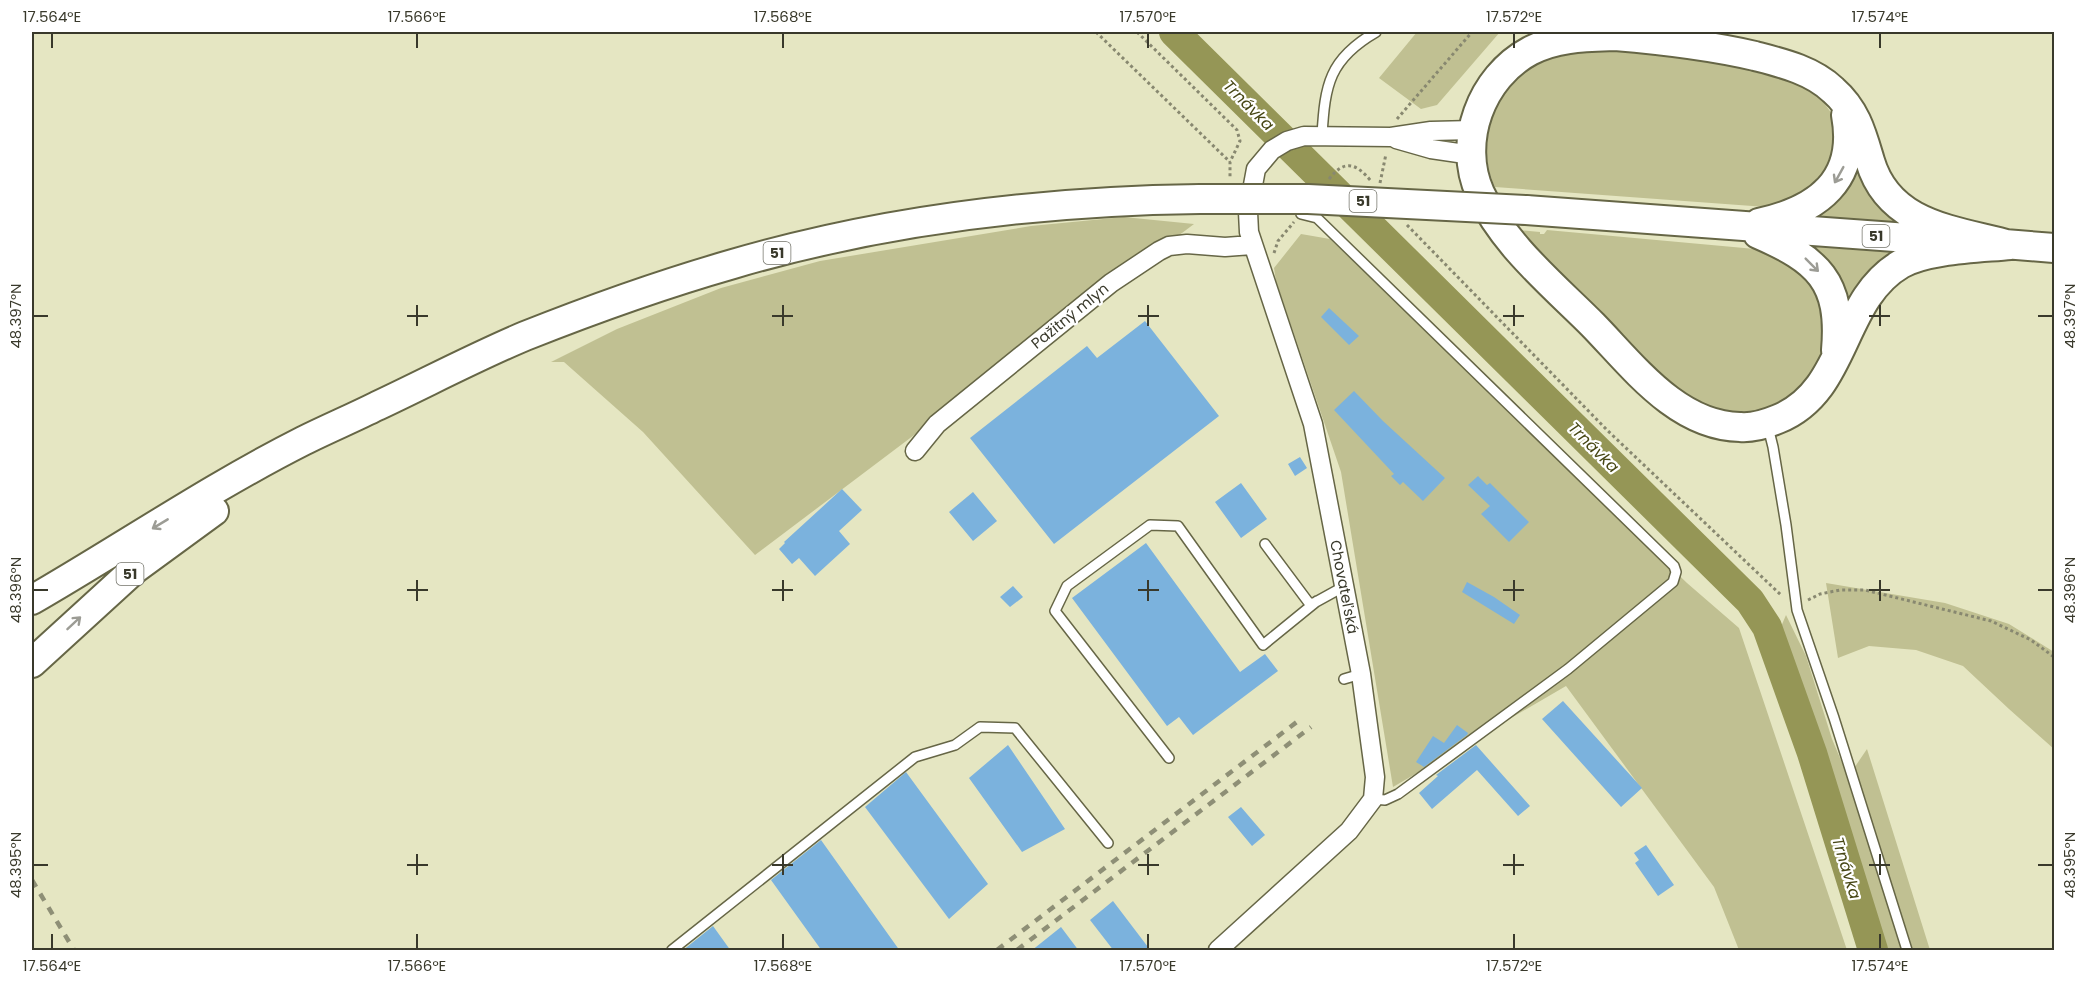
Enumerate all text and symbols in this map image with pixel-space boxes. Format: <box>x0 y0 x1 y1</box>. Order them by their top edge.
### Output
text: 17.564°E <box>23 6 81 27</box>
text: 17.566°E <box>388 6 446 27</box>
text: 17.568°E <box>754 6 812 27</box>
text: 17.570°E <box>1119 6 1177 27</box>
text: 17.572°E <box>1486 6 1542 27</box>
text: 17.574°E <box>1851 6 1909 27</box>
water label: Trnávka <box>1218 75 1279 136</box>
one-way arrow <box>1832 166 1844 183</box>
road number: 51 <box>1350 190 1376 212</box>
road number: 51 <box>1862 225 1890 247</box>
road number: 51 <box>764 242 790 264</box>
one-way arrow <box>1804 257 1819 272</box>
street label: Pažitný mlyn <box>1027 278 1113 353</box>
text: 48.397°N <box>5 283 26 349</box>
text: 48.397°N <box>2059 283 2080 349</box>
water label: Trnávka <box>1563 417 1624 478</box>
one-way arrow <box>152 518 169 530</box>
street label: Chovateľská <box>1325 538 1364 636</box>
text: 48.396°N <box>5 557 26 623</box>
text: 48.396°N <box>2059 557 2080 623</box>
road number: 51 <box>116 563 144 585</box>
one-way arrow <box>66 616 81 630</box>
text: 48.395°N <box>5 832 26 898</box>
text: 48.395°N <box>2059 832 2080 898</box>
water label: Trnávka <box>1826 834 1867 902</box>
text: 17.564°E <box>23 955 81 976</box>
text: 17.566°E <box>388 955 446 976</box>
text: 17.568°E <box>754 955 812 976</box>
text: 17.570°E <box>1119 955 1177 976</box>
text: 17.572°E <box>1486 955 1542 976</box>
text: 17.574°E <box>1851 955 1909 976</box>

